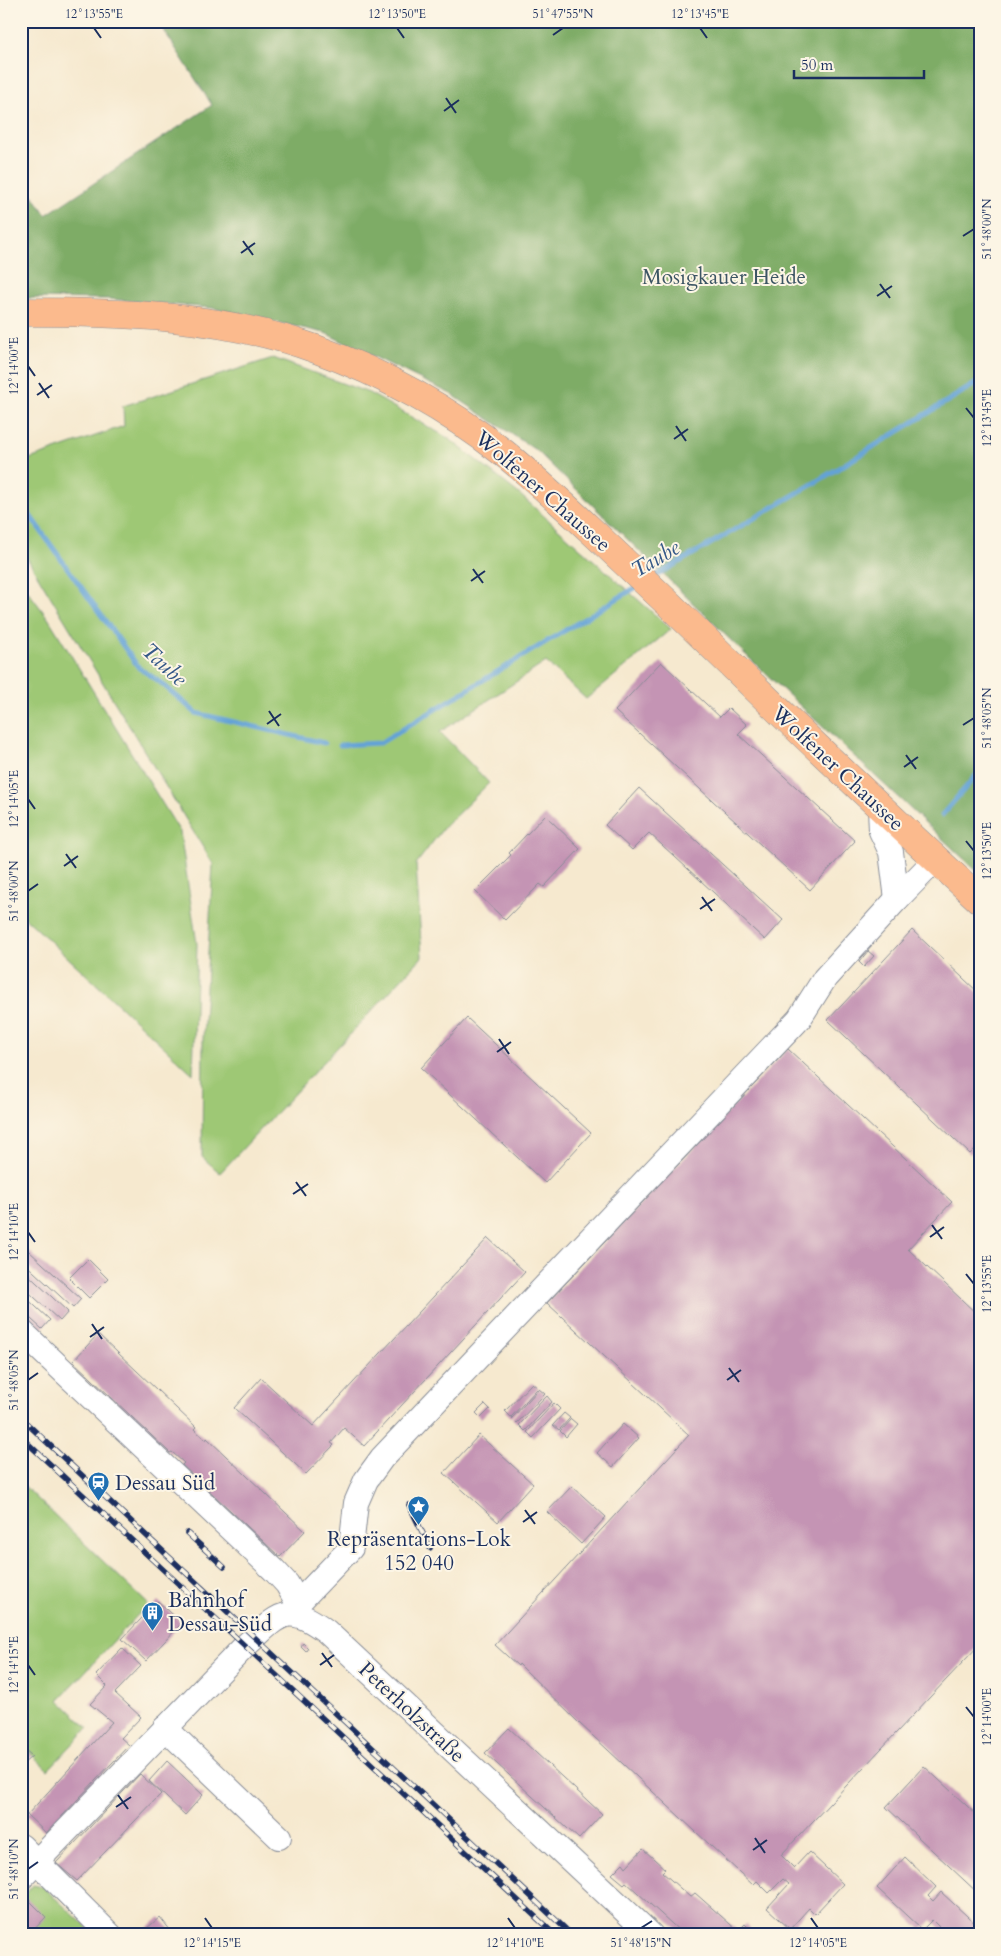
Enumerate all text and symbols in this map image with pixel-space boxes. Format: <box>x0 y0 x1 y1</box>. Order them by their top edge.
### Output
text: 12°13'55"E <box>65 6 123 22</box>
text: 12°13'50"E <box>368 6 426 22</box>
text: 51°47'55"N <box>533 6 594 22</box>
text: 12°13'45"E <box>671 6 729 22</box>
scale bar <box>794 48 924 80</box>
text: 50 m <box>801 55 833 75</box>
text: 51°48'00"N <box>979 198 995 259</box>
park label: Mosigkauer Heide <box>642 263 806 292</box>
text: 12°14'00"E <box>6 337 22 395</box>
text: 12°13'45"E <box>979 389 995 447</box>
street label: Wolfener Chaussee <box>468 423 617 559</box>
water label: Taube <box>626 532 686 585</box>
water label: Taube <box>135 636 194 694</box>
text: 51°48'05"N <box>979 687 995 748</box>
street label: Wolfener Chaussee <box>764 698 910 838</box>
text: 12°14'05"E <box>6 770 22 828</box>
text: 12°13'50"E <box>979 822 995 880</box>
text: 51°48'00"N <box>6 860 22 921</box>
text: 12°14'10"E <box>6 1203 22 1261</box>
text: 12°13'55"E <box>979 1255 995 1313</box>
text: 51°48'05"N <box>6 1349 22 1410</box>
place label: Dessau Süd <box>115 1469 215 1498</box>
station icon: Dessau Süd <box>87 1471 111 1502</box>
place icon: Repräsentations-Lok 152 040 <box>407 1495 431 1526</box>
place label: Repräsentations-Lok 152 040 <box>327 1525 512 1578</box>
place label: Bahnhof Dessau-Süd <box>168 1586 272 1639</box>
building icon: Bahnhof Dessau-Süd <box>140 1600 164 1631</box>
text: 12°14'15"E <box>6 1636 22 1694</box>
street label: Peterholzstraße <box>352 1655 471 1769</box>
text: 12°14'00"E <box>979 1688 995 1746</box>
text: 51°48'10"N <box>6 1838 22 1899</box>
text: 12°14'15"E <box>183 1935 241 1951</box>
text: 12°14'10"E <box>486 1935 544 1951</box>
text: 51°48'15"N <box>611 1935 672 1951</box>
text: 12°14'05"E <box>789 1935 847 1951</box>

